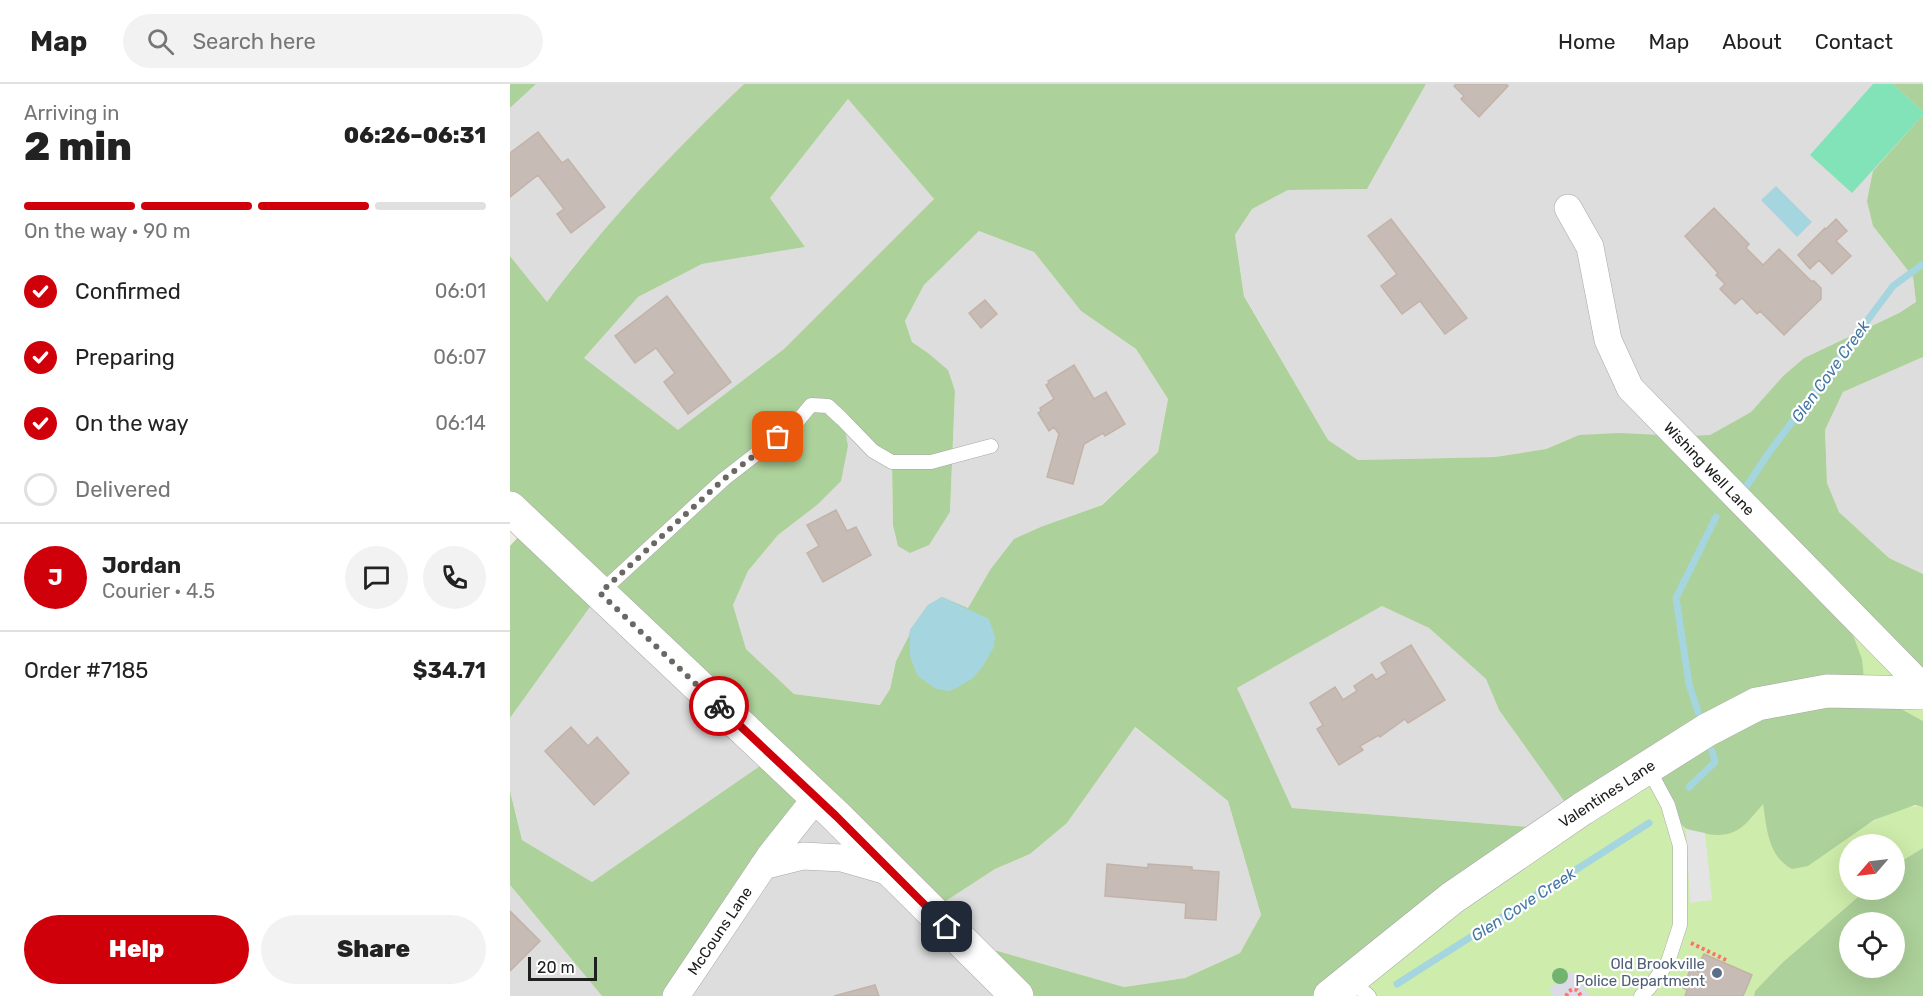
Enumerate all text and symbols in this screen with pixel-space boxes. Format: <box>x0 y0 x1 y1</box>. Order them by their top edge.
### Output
search box <box>123 14 543 68</box>
text: Map <box>30 25 87 58</box>
icon: search <box>144 25 177 58</box>
text: Search here <box>192 28 316 55</box>
text: Home <box>1558 29 1615 54</box>
text: Map <box>1648 29 1689 54</box>
text: About <box>1722 29 1782 54</box>
text: Contact <box>1815 29 1893 54</box>
text: Arriving in <box>24 101 119 125</box>
text: 06:26–06:31 <box>344 122 486 149</box>
text: 2 min <box>24 124 132 170</box>
text: On the way · 90 m <box>24 219 190 243</box>
icon: check <box>24 275 57 308</box>
text: Confirmed <box>75 278 181 305</box>
text: 06:01 <box>435 279 486 303</box>
water label: Glen Cove Creek <box>1787 316 1874 426</box>
icon: check <box>24 341 57 374</box>
text: Preparing <box>75 344 175 371</box>
text: 06:07 <box>433 345 486 369</box>
icon: check <box>24 407 57 440</box>
text: On the way <box>75 410 189 437</box>
text: 06:14 <box>435 411 486 435</box>
pin <box>752 411 803 462</box>
street label: Wishing Well Lane <box>1660 419 1758 519</box>
icon: bag <box>761 420 794 453</box>
text: Delivered <box>75 476 171 503</box>
button: chat <box>345 546 408 609</box>
button: phone <box>423 546 486 609</box>
text: Jordan <box>102 552 181 579</box>
text: J <box>48 564 63 591</box>
text: Courier · 4.5 <box>102 579 215 603</box>
text: Order #7185 <box>24 657 148 684</box>
text: $34.71 <box>413 657 486 684</box>
courier <box>689 676 749 736</box>
icon: bike <box>703 690 736 723</box>
street label: Valentines Lane <box>1556 756 1658 832</box>
north arrow <box>1839 834 1905 900</box>
map controls <box>1839 834 1905 978</box>
water label: Glen Cove Creek <box>1467 863 1580 945</box>
street label: McCouns Lane <box>684 883 756 979</box>
pin <box>921 901 972 952</box>
icon: home <box>930 910 963 943</box>
button: locate <box>1839 912 1905 978</box>
button: Help <box>24 915 249 984</box>
button: Share <box>261 915 486 984</box>
scale bar <box>528 954 597 982</box>
place label: Old Brookville Police Department <box>1575 955 1705 990</box>
text: 20 m <box>537 958 575 977</box>
marker: Old Brookville Police Department <box>1710 966 1724 980</box>

